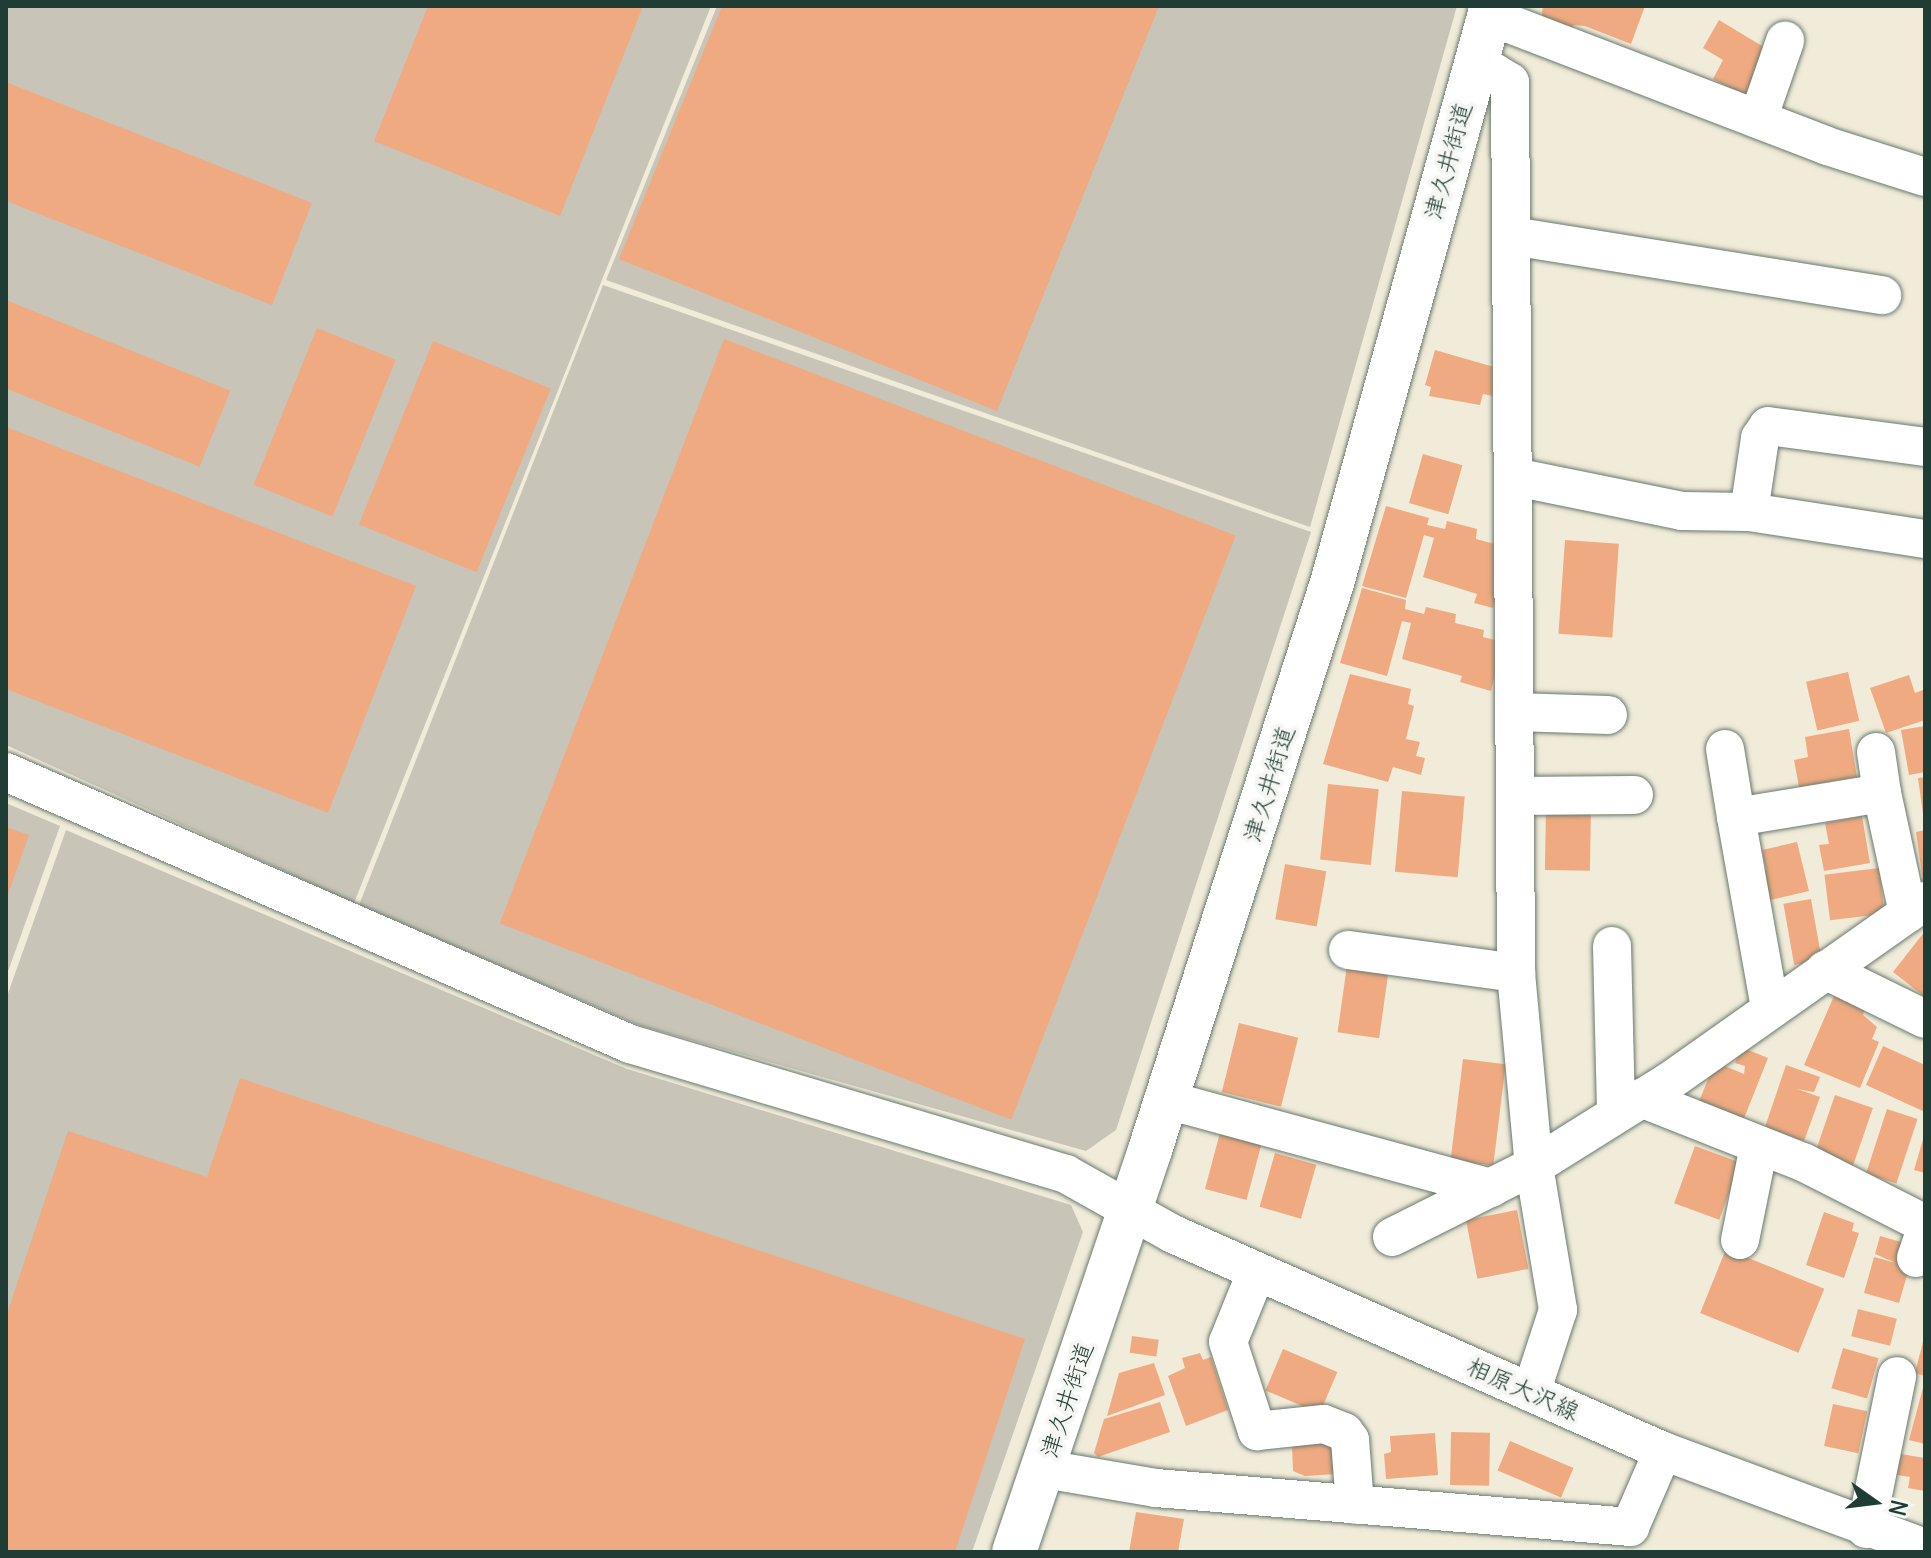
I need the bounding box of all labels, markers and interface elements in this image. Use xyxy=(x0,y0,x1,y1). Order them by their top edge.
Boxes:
street label: 津久井街道 xyxy=(1419,99,1477,223)
street label: 津久井街道 xyxy=(1238,722,1300,846)
street label: 津久井街道 xyxy=(1035,1338,1099,1462)
street label: 相原大沢線 xyxy=(1462,1351,1584,1427)
north arrow xyxy=(1835,1462,1915,1542)
text: N xyxy=(1883,1497,1914,1519)

